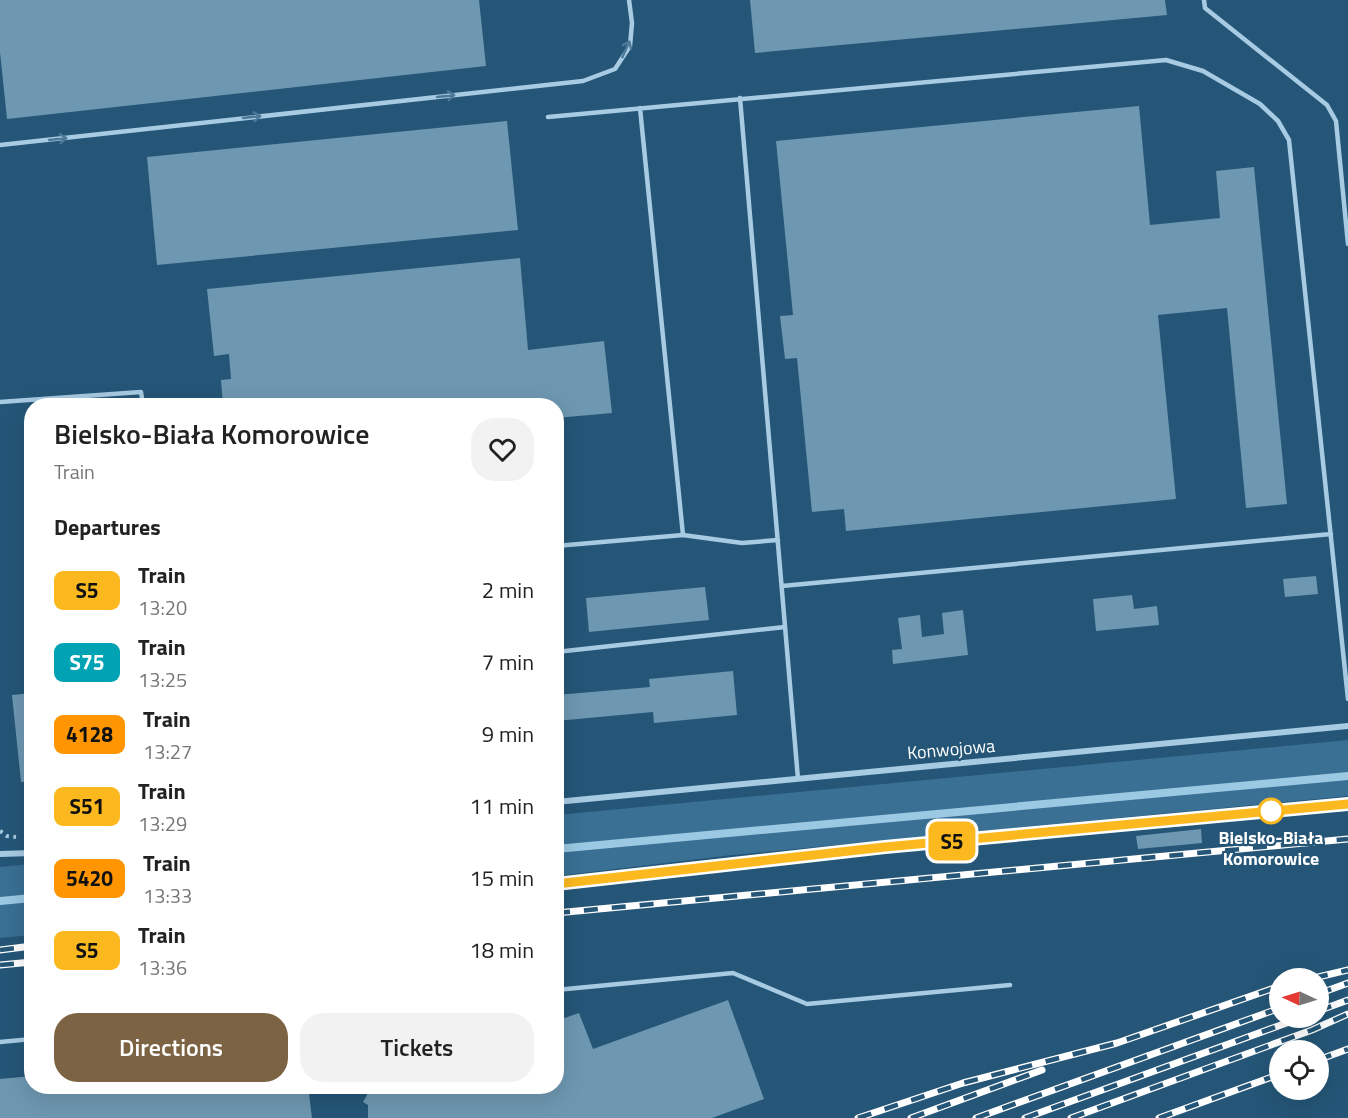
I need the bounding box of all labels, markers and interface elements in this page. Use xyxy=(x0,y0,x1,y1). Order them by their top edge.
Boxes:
one-way arrow xyxy=(621,41,632,59)
one-way arrow xyxy=(435,90,455,101)
one-way arrow xyxy=(242,111,261,122)
one-way arrow xyxy=(48,133,68,144)
text: Bielsko-Biała Komorowice xyxy=(54,412,369,455)
button: heart xyxy=(471,418,534,481)
text: Train xyxy=(54,456,95,487)
text: Departures xyxy=(54,510,161,544)
text: Train xyxy=(138,558,186,592)
text: 2 min xyxy=(482,573,534,607)
text: S5 xyxy=(75,574,99,606)
text: 13:20 xyxy=(138,592,187,623)
text: Train xyxy=(138,630,186,664)
text: 7 min xyxy=(482,645,534,679)
text: S75 xyxy=(70,646,104,678)
text: 13:25 xyxy=(138,664,187,695)
text: Train xyxy=(143,702,191,736)
text: 9 min xyxy=(482,717,534,751)
text: 4128 xyxy=(66,718,113,750)
street label: Konwojowa xyxy=(906,732,996,766)
text: 13:27 xyxy=(143,736,192,767)
text: Train xyxy=(138,774,186,808)
text: 11 min xyxy=(469,789,534,823)
text: S51 xyxy=(70,790,104,822)
marker: Bielsko-Biała Komorowice xyxy=(1258,798,1284,824)
text: 13:29 xyxy=(138,808,187,839)
line badge: S5 xyxy=(925,822,979,860)
place label: Bielsko-Biała Komorowice xyxy=(1218,824,1324,872)
text: S5 xyxy=(940,825,964,857)
text: Train xyxy=(143,846,191,880)
text: 15 min xyxy=(469,861,534,895)
text: 5420 xyxy=(66,862,113,894)
text: 13:33 xyxy=(143,880,192,911)
text: Train xyxy=(138,918,186,952)
text: 18 min xyxy=(469,933,534,967)
text: S5 xyxy=(75,934,99,966)
text: 13:36 xyxy=(138,952,187,983)
north arrow xyxy=(1269,968,1329,1028)
map controls xyxy=(1269,968,1329,1100)
button: Directions xyxy=(54,1013,288,1082)
button: Tickets xyxy=(300,1013,534,1082)
button: locate xyxy=(1269,1040,1329,1100)

